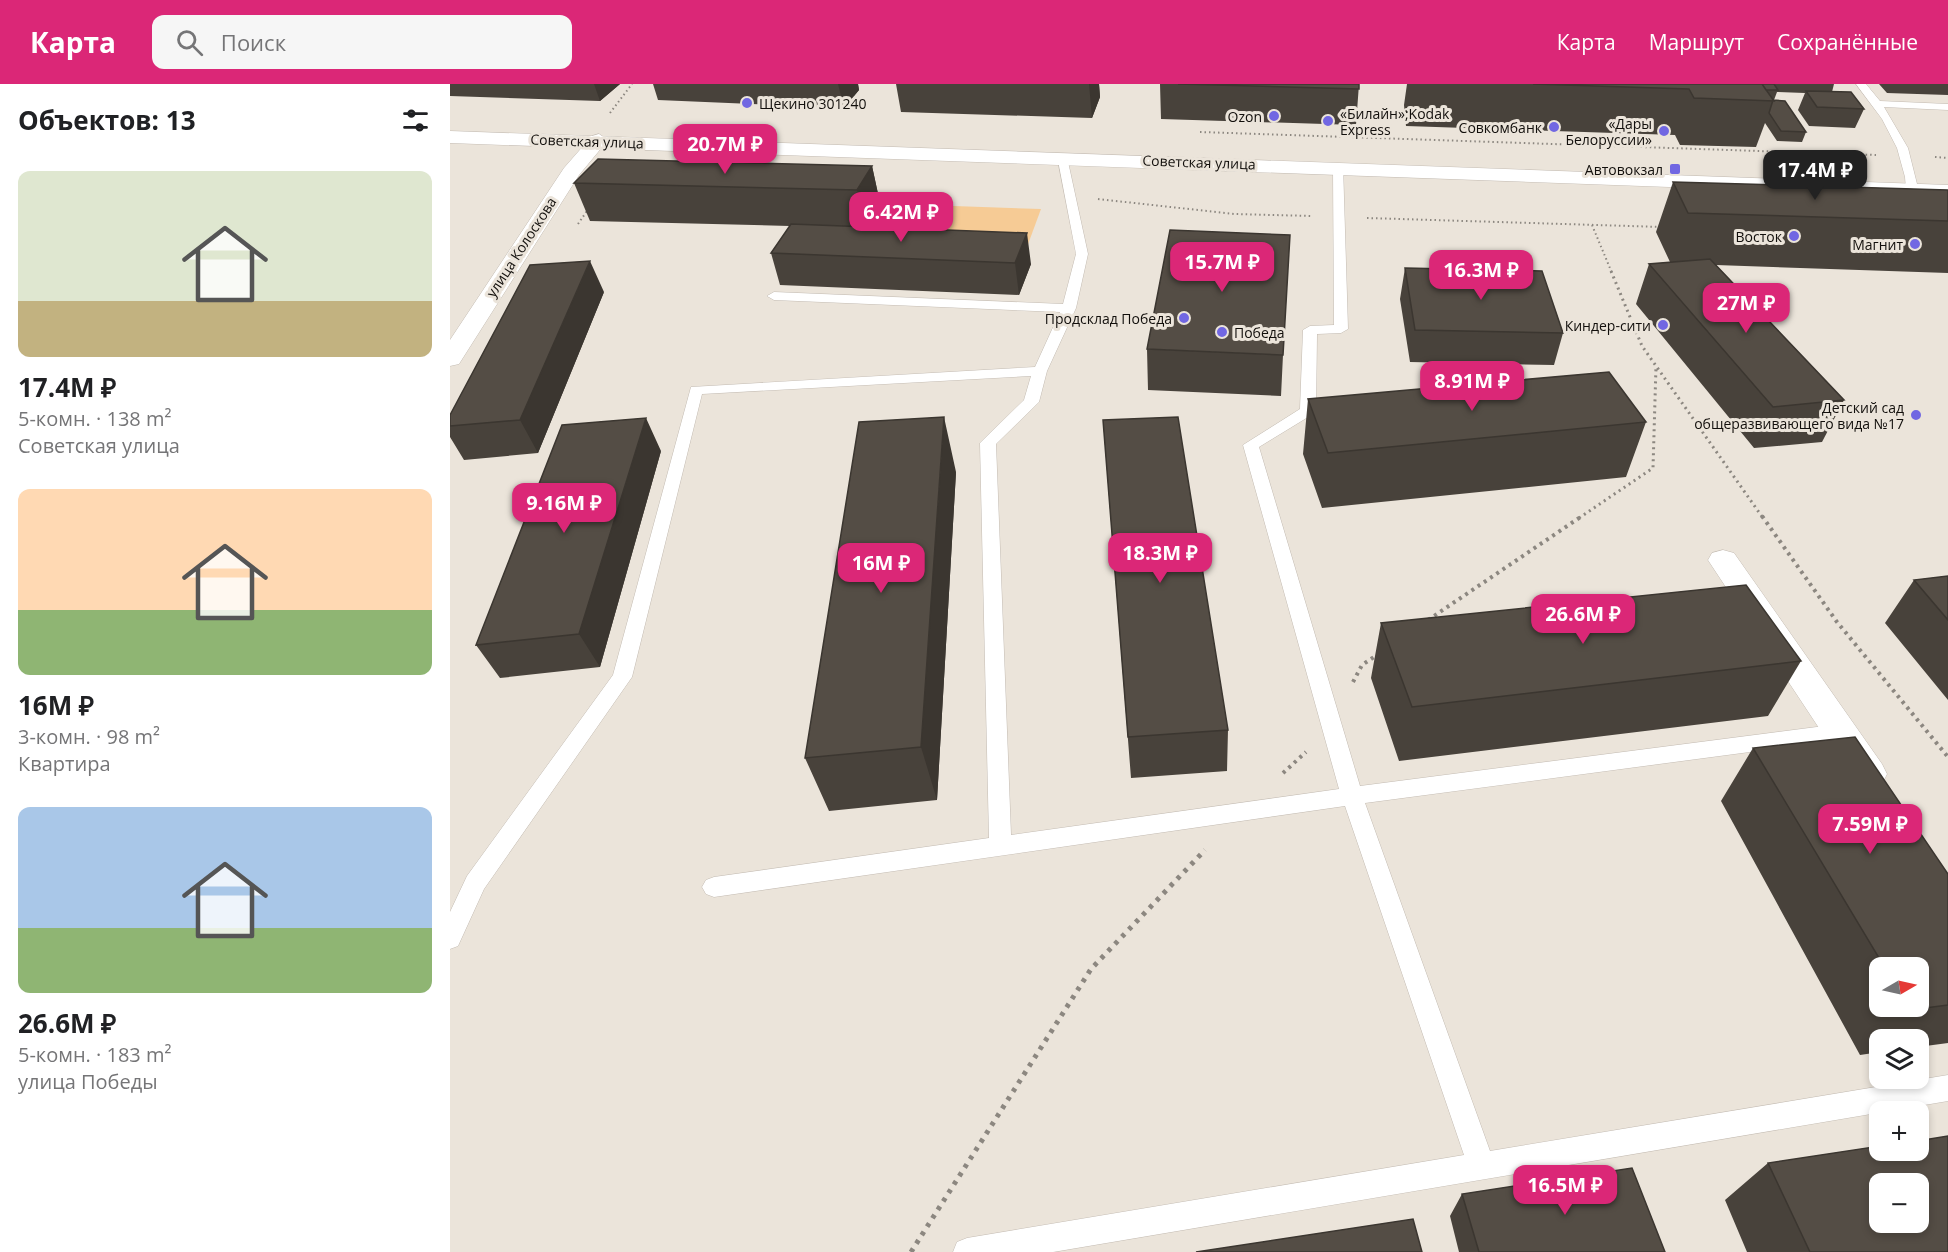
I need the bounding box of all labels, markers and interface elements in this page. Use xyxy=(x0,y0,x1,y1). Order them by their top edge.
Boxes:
search box xyxy=(152,15,572,69)
text: Карта xyxy=(30,23,116,61)
icon: search xyxy=(173,26,206,59)
text: Поиск xyxy=(221,27,286,57)
text: Карта xyxy=(1557,28,1616,56)
text: Маршрут xyxy=(1649,28,1744,56)
text: Сохранённые xyxy=(1777,28,1918,56)
place label: Щекино 301240 xyxy=(759,94,866,113)
marker: Щекино 301240 xyxy=(740,96,754,110)
text: Объектов: 13 xyxy=(18,102,196,138)
icon: filters xyxy=(399,104,432,137)
place label: «Билайн»;Kodak Express xyxy=(1340,104,1450,139)
place label: Ozon xyxy=(1228,107,1262,126)
marker: Ozon xyxy=(1267,109,1281,123)
marker: «Билайн»;Kodak Express xyxy=(1321,114,1335,128)
place label: «Дары Белоруссии» xyxy=(1565,114,1652,149)
place label: Совкомбанк xyxy=(1459,118,1543,137)
marker: Совкомбанк xyxy=(1547,120,1561,134)
pin: 20.7M ₽ xyxy=(670,124,780,175)
marker: «Дары Белоруссии» xyxy=(1657,124,1671,138)
street label: Советская улица xyxy=(530,130,644,152)
text: 20.7M ₽ xyxy=(687,130,763,157)
pin: 17.4M ₽ xyxy=(1760,150,1870,201)
street label: Советская улица xyxy=(1142,151,1256,173)
text: 17.4M ₽ xyxy=(1777,156,1853,183)
place label: Автовокзал xyxy=(1585,160,1663,179)
marker: Автовокзал xyxy=(1668,162,1682,176)
pin: 6.42M ₽ xyxy=(846,192,956,243)
street label: улица Колоскова xyxy=(482,193,560,301)
text: 6.42M ₽ xyxy=(863,198,939,225)
icon: home xyxy=(171,210,279,318)
place label: Восток xyxy=(1736,227,1783,246)
marker: Восток xyxy=(1787,229,1801,243)
place label: Магнит xyxy=(1852,235,1903,254)
marker: Магнит xyxy=(1908,237,1922,251)
pin: 15.7M ₽ xyxy=(1167,242,1277,293)
text: 15.7M ₽ xyxy=(1184,248,1260,275)
pin: 16.3M ₽ xyxy=(1426,250,1536,301)
text: 16.3M ₽ xyxy=(1443,256,1519,283)
pin: 27M ₽ xyxy=(1704,283,1788,334)
text: 27M ₽ xyxy=(1717,289,1775,316)
place label: Продсклад Победа xyxy=(1045,309,1172,328)
marker: Продсклад Победа xyxy=(1177,311,1191,325)
place label: Киндер-сити xyxy=(1565,316,1651,335)
marker: Киндер-сити xyxy=(1656,318,1670,332)
place label: Победа xyxy=(1234,323,1285,342)
marker: Победа xyxy=(1215,325,1229,339)
pin: 8.91M ₽ xyxy=(1417,361,1527,412)
text: 8.91M ₽ xyxy=(1434,367,1510,394)
text: 17.4M ₽ xyxy=(18,369,116,405)
place label: Детский сад общеразвивающего вида №17 xyxy=(1694,398,1904,433)
text: 5-комн. · 138 m² xyxy=(18,405,171,432)
marker: Детский сад общеразвивающего вида №17 xyxy=(1909,408,1923,422)
text: Советская улица xyxy=(18,432,180,459)
pin: 9.16M ₽ xyxy=(509,483,619,534)
text: 9.16M ₽ xyxy=(526,489,602,516)
icon: home xyxy=(171,528,279,636)
pin: 18.3M ₽ xyxy=(1105,533,1215,584)
text: 18.3M ₽ xyxy=(1122,539,1198,566)
pin: 16M ₽ xyxy=(839,543,923,594)
text: 16M ₽ xyxy=(852,549,910,576)
pin: 26.6M ₽ xyxy=(1528,594,1638,645)
text: 26.6M ₽ xyxy=(1545,600,1621,627)
text: 16M ₽ xyxy=(18,687,94,723)
text: 3-комн. · 98 m² xyxy=(18,723,160,750)
text: Квартира xyxy=(18,750,111,777)
pin: 7.59M ₽ xyxy=(1815,804,1925,855)
text: 7.59M ₽ xyxy=(1832,810,1908,837)
icon: home xyxy=(171,846,279,954)
north arrow xyxy=(1869,957,1929,1017)
map controls xyxy=(1869,957,1929,1233)
text: 26.6M ₽ xyxy=(18,1005,116,1041)
button: layers xyxy=(1869,1029,1929,1089)
text: 5-комн. · 183 m² xyxy=(18,1041,171,1068)
text: улица Победы xyxy=(18,1068,158,1095)
button: + xyxy=(1869,1101,1929,1161)
pin: 16.5M ₽ xyxy=(1510,1165,1620,1216)
text: 16.5M ₽ xyxy=(1527,1171,1603,1198)
button: − xyxy=(1869,1173,1929,1233)

